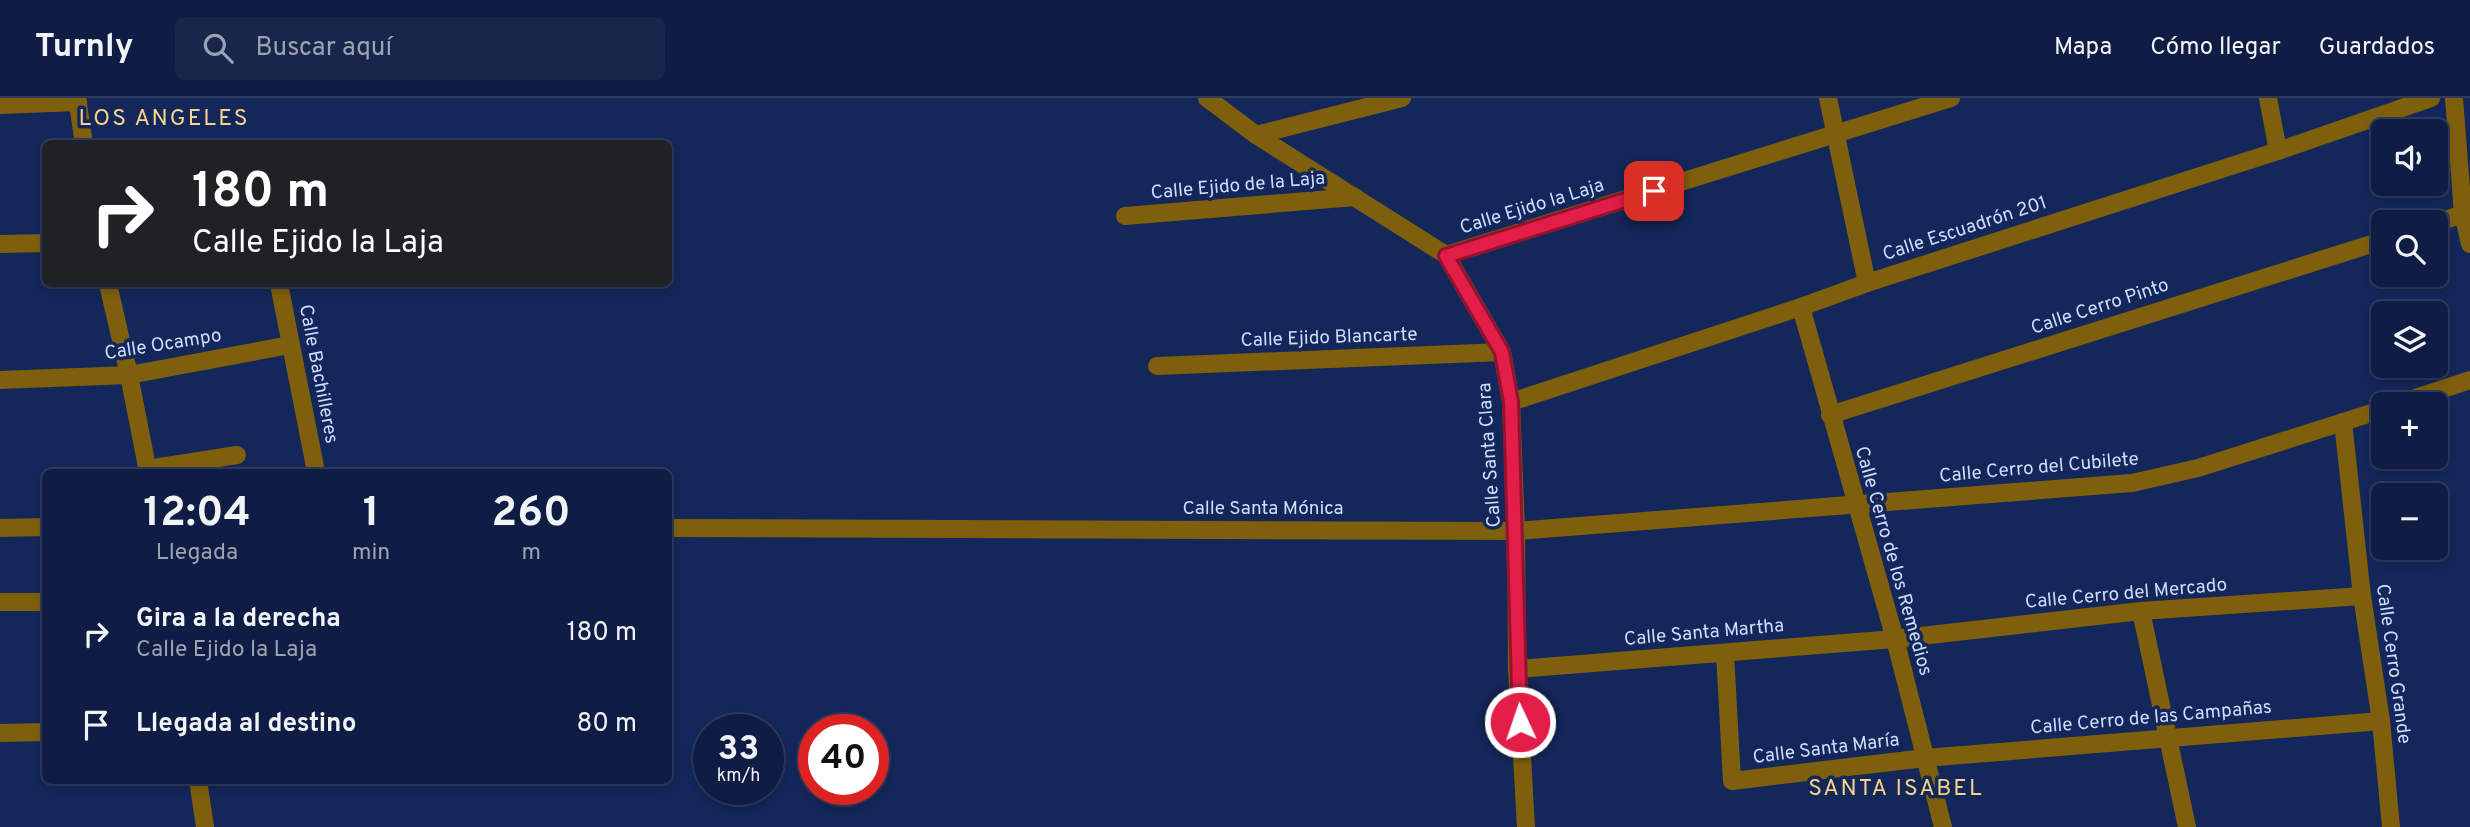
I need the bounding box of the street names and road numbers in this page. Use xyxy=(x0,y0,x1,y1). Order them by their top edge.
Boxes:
street label: Calle Ejido de la Laja xyxy=(1150,166,1326,206)
street label: Calle Ejido la Laja xyxy=(1457,174,1607,240)
street label: Calle Escuadrón 201 xyxy=(1880,191,2050,267)
street label: Calle Cerro Pinto xyxy=(2028,273,2172,341)
street label: Calle Bachilleres xyxy=(293,302,343,446)
street label: Calle Ejido Blancarte xyxy=(1240,323,1418,353)
street label: Calle Ocampo xyxy=(103,324,223,366)
street label: Calle Santa Clara xyxy=(1473,382,1507,528)
street label: Calle Cerro de los Remedios xyxy=(1849,444,1937,678)
street label: Calle Cerro del Cubilete xyxy=(1938,447,2140,489)
street label: Calle Santa Mónica xyxy=(1182,497,1344,521)
street label: Calle Cerro del Mercado xyxy=(2024,573,2228,615)
street label: Calle Cerro Grande xyxy=(2370,583,2416,745)
street label: Calle Santa Martha xyxy=(1623,614,1785,652)
street label: Calle Cerro de las Campañas xyxy=(2029,695,2273,741)
street label: Calle Santa María xyxy=(1751,728,1901,770)

